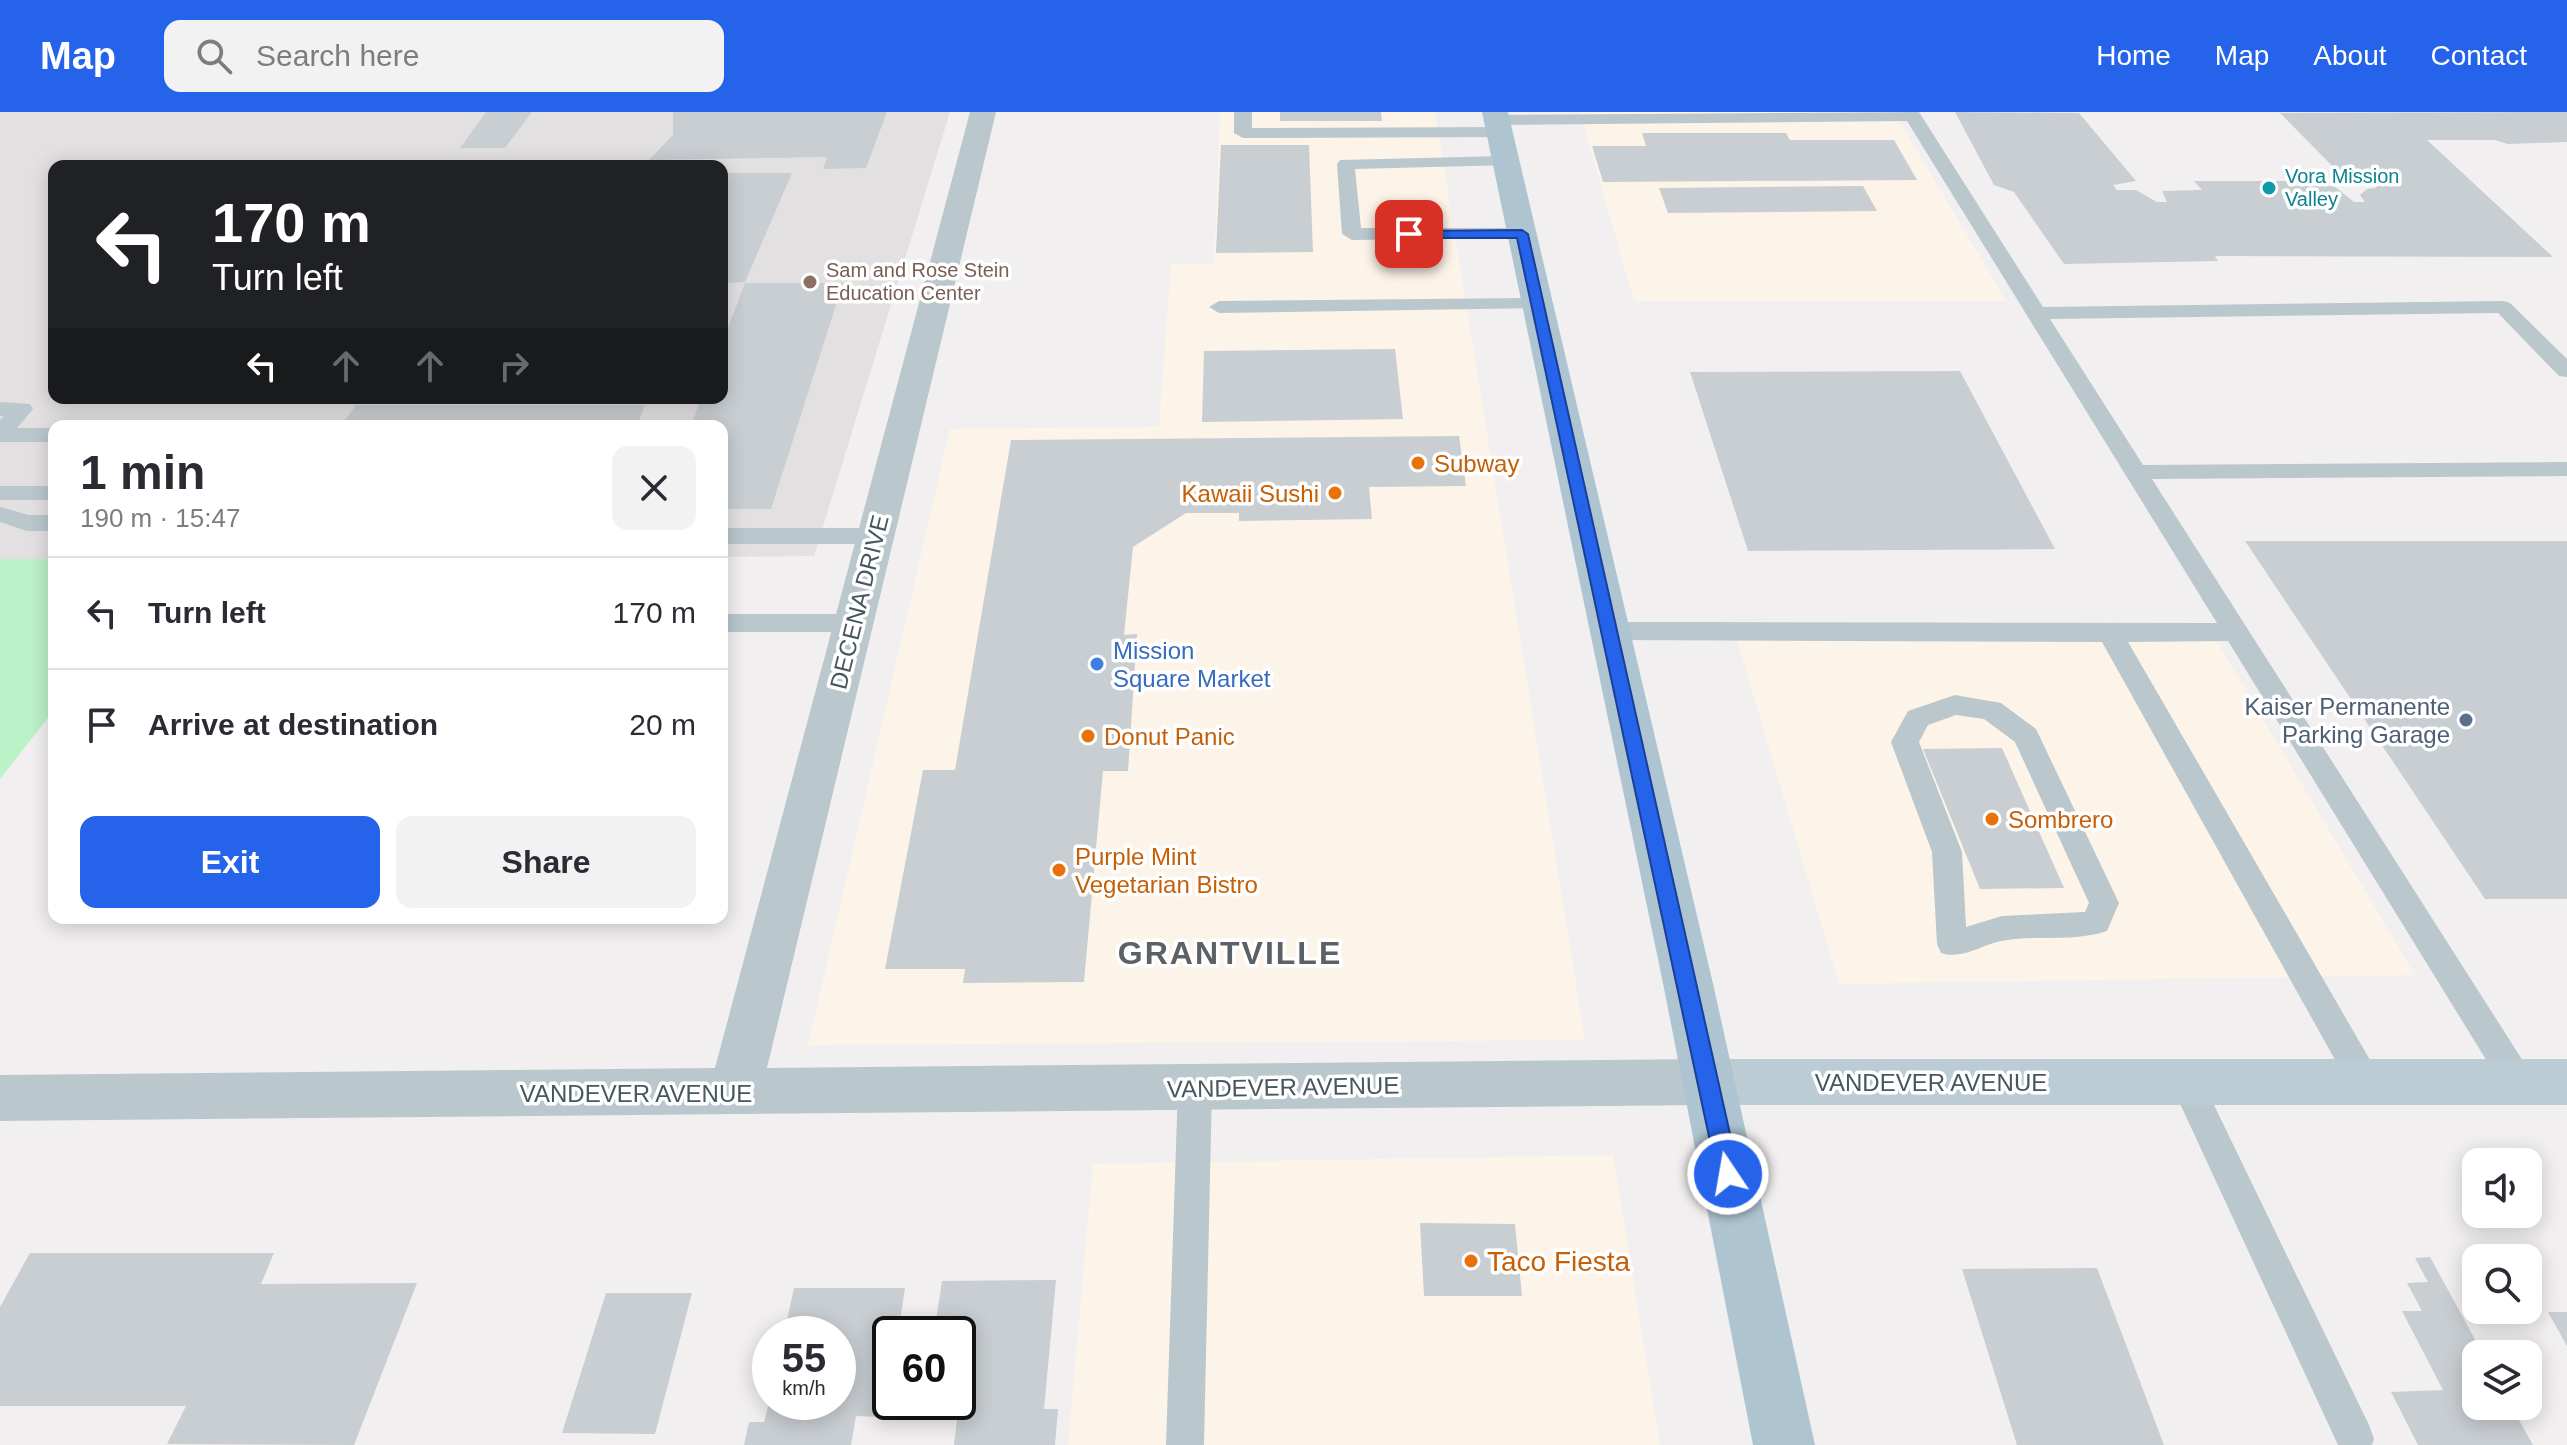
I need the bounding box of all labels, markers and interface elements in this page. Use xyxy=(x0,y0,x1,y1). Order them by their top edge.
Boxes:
search box xyxy=(164,20,724,92)
icon: search xyxy=(192,34,236,78)
text: Map xyxy=(40,35,116,77)
text: Search here xyxy=(256,39,419,72)
text: Home xyxy=(2096,40,2171,71)
text: Map xyxy=(2215,40,2269,71)
text: About xyxy=(2313,40,2387,71)
text: Contact xyxy=(2431,40,2527,71)
place label: Vora Mission Valley xyxy=(2285,165,2400,210)
marker: Vora Mission Valley xyxy=(2260,179,2278,197)
text: 170 m xyxy=(212,191,371,254)
icon: left xyxy=(80,192,184,296)
pin xyxy=(1375,200,1443,268)
icon: arrive xyxy=(1387,212,1431,256)
text: Turn left xyxy=(212,257,343,298)
place label: Sam and Rose Stein Education Center xyxy=(826,259,1009,304)
marker: Sam and Rose Stein Education Center xyxy=(801,273,819,291)
icon: left xyxy=(240,344,284,388)
icon: ahead xyxy=(324,344,368,388)
icon: ahead xyxy=(408,344,452,388)
icon: right xyxy=(492,344,536,388)
text: 1 min xyxy=(80,446,205,499)
button: close xyxy=(612,446,696,530)
place label: Subway xyxy=(1434,450,1519,477)
marker: Subway xyxy=(1409,454,1427,472)
place label: Kawaii Sushi xyxy=(1182,480,1319,507)
marker: Kawaii Sushi xyxy=(1326,484,1344,502)
text: 190 m · 15:47 xyxy=(80,503,240,533)
street label: DECENA DRIVE xyxy=(824,512,894,692)
icon: left xyxy=(80,591,124,635)
text: Turn left xyxy=(148,596,266,629)
text: 170 m xyxy=(613,596,696,629)
place label: Mission Square Market xyxy=(1113,637,1271,692)
marker: Mission Square Market xyxy=(1088,655,1106,673)
place label: Kaiser Permanente Parking Garage xyxy=(2245,693,2450,748)
icon: arrive xyxy=(80,703,124,747)
text: Arrive at destination xyxy=(148,708,438,741)
text: 20 m xyxy=(629,708,696,741)
marker: Kaiser Permanente Parking Garage xyxy=(2457,711,2475,729)
place label: Donut Panic xyxy=(1104,723,1235,750)
marker: Donut Panic xyxy=(1079,727,1097,745)
place label: Sombrero xyxy=(2008,806,2113,833)
marker: Sombrero xyxy=(1983,810,2001,828)
button: Exit xyxy=(80,816,380,908)
button: Share xyxy=(396,816,696,908)
place label: Purple Mint Vegetarian Bistro xyxy=(1075,843,1258,898)
marker: Purple Mint Vegetarian Bistro xyxy=(1050,861,1068,879)
district label: GRANTVILLE xyxy=(1118,935,1342,971)
street label: VANDEVER AVENUE xyxy=(1815,1069,2047,1096)
street label: VANDEVER AVENUE xyxy=(1167,1071,1399,1103)
street label: VANDEVER AVENUE xyxy=(520,1080,752,1107)
position arrow xyxy=(1686,1132,1770,1216)
map controls xyxy=(2462,1148,2542,1420)
button: sound xyxy=(2462,1148,2542,1228)
button: search xyxy=(2462,1244,2542,1324)
place label: Taco Fiesta xyxy=(1487,1246,1631,1277)
marker: Taco Fiesta xyxy=(1462,1252,1480,1270)
speed limit sign: 60 xyxy=(872,1316,976,1420)
text: 55 xyxy=(782,1336,826,1380)
button: layers xyxy=(2462,1340,2542,1420)
text: km/h xyxy=(782,1377,826,1399)

